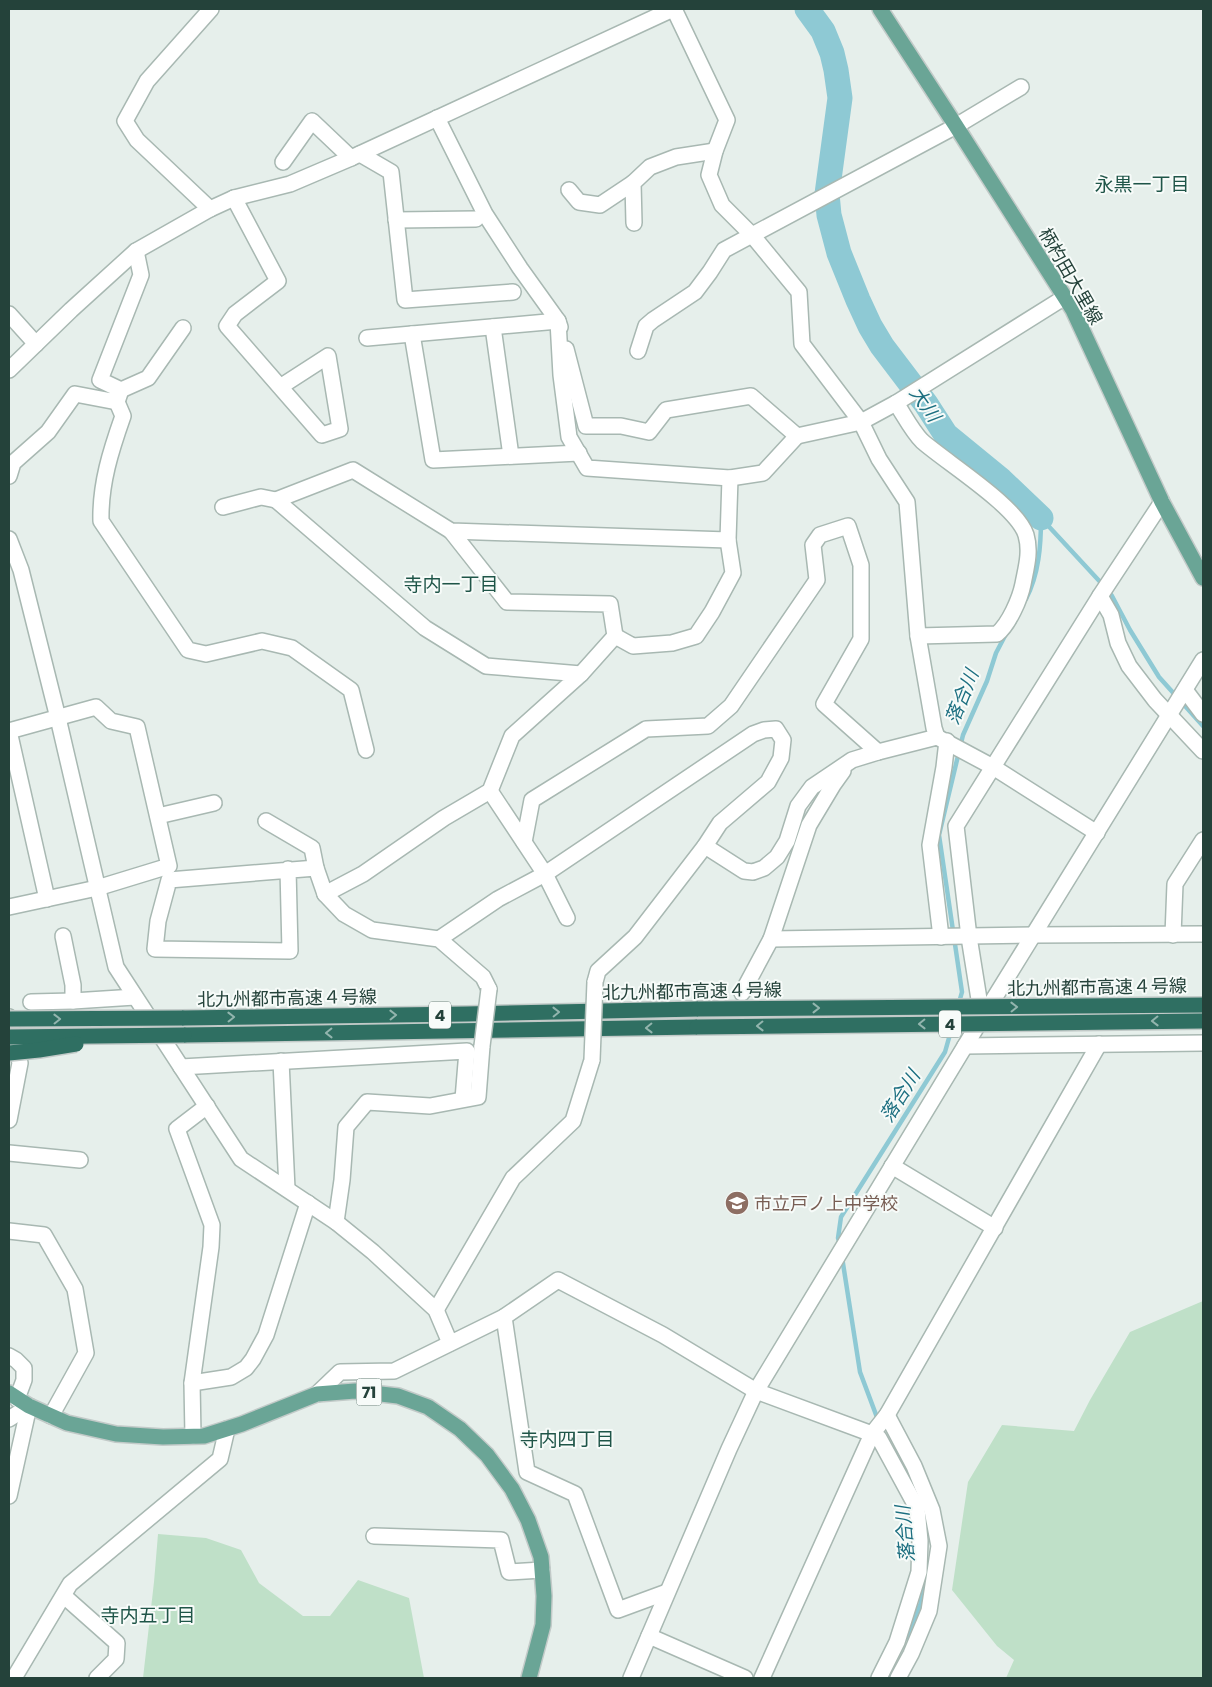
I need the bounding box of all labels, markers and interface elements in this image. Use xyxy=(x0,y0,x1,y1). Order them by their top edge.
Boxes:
district label: 永黒一丁目 xyxy=(1094,171,1190,198)
street label: 柄杓田大里線 xyxy=(1033,223,1109,329)
water label: 大川 xyxy=(903,381,948,429)
district label: 寺内一丁目 xyxy=(403,571,499,598)
water label: 落合川 xyxy=(939,664,986,728)
street label: 北九州都市高速４号線 xyxy=(1007,973,1187,1001)
street label: 北九州都市高速４号線 xyxy=(602,977,782,1005)
street label: 北九州都市高速４号線 xyxy=(197,984,377,1012)
road number: 4 xyxy=(429,1002,451,1028)
one-way arrow xyxy=(1010,1002,1018,1012)
one-way arrow xyxy=(813,1003,821,1013)
one-way arrow xyxy=(552,1007,560,1017)
one-way arrow xyxy=(390,1010,397,1020)
road number: 4 xyxy=(939,1011,961,1038)
one-way arrow xyxy=(227,1012,235,1022)
one-way arrow xyxy=(54,1014,62,1024)
one-way arrow xyxy=(1150,1016,1158,1027)
one-way arrow xyxy=(918,1019,926,1029)
one-way arrow xyxy=(755,1021,763,1031)
one-way arrow xyxy=(644,1022,652,1033)
one-way arrow xyxy=(324,1028,332,1038)
water label: 落合川 xyxy=(873,1063,928,1127)
school or university icon: 市立戸ノ上中学校 xyxy=(724,1190,750,1216)
place label: 市立戸ノ上中学校 xyxy=(754,1191,898,1216)
road number: 71 xyxy=(356,1378,382,1405)
district label: 寺内四丁目 xyxy=(519,1426,615,1453)
water label: 落合川 xyxy=(889,1502,921,1564)
district label: 寺内五丁目 xyxy=(100,1602,196,1629)

